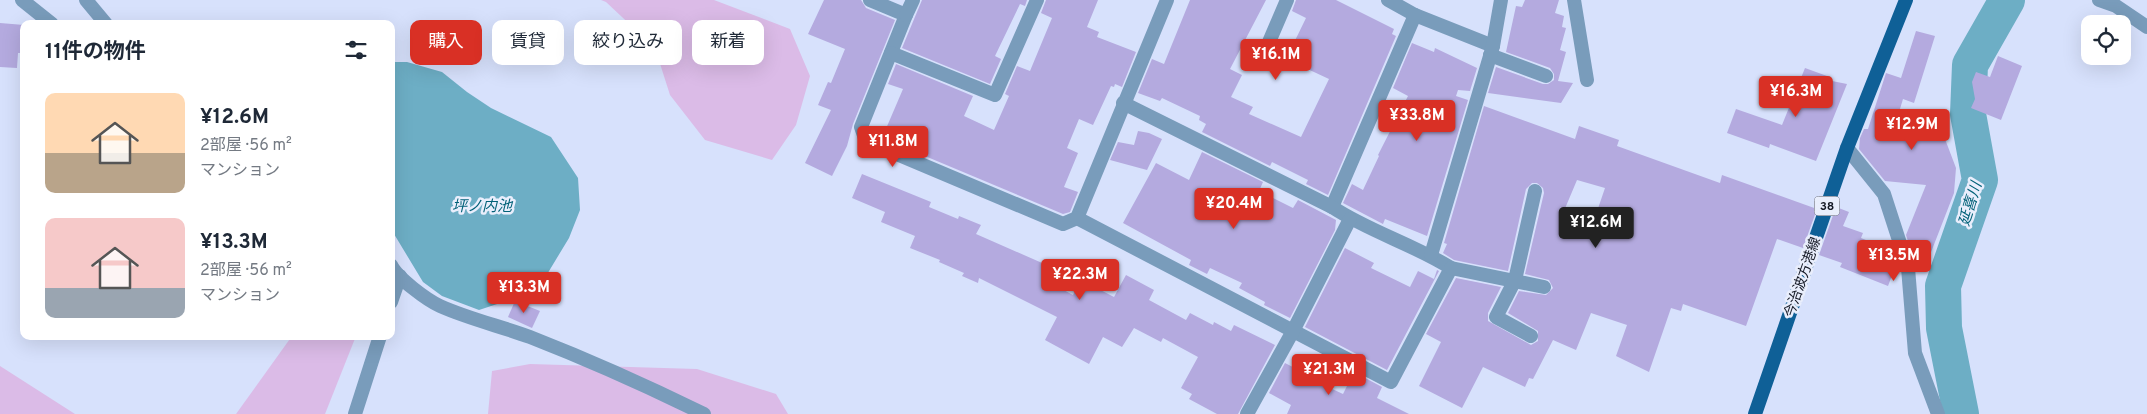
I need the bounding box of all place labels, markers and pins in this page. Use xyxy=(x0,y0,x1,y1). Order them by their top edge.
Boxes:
pin: ¥16.1M xyxy=(1235,38,1317,81)
pin: ¥16.3M xyxy=(1755,76,1837,118)
pin: ¥33.8M xyxy=(1376,100,1458,142)
pin: ¥12.9M xyxy=(1871,108,1953,151)
pin: ¥11.8M xyxy=(852,126,934,168)
pin: ¥20.4M xyxy=(1193,188,1275,230)
pin: ¥12.6M xyxy=(1555,206,1637,249)
pin: ¥13.5M xyxy=(1853,240,1935,282)
pin: ¥22.3M xyxy=(1039,258,1121,301)
pin: ¥13.3M xyxy=(483,272,565,314)
pin: ¥21.3M xyxy=(1288,354,1370,396)

